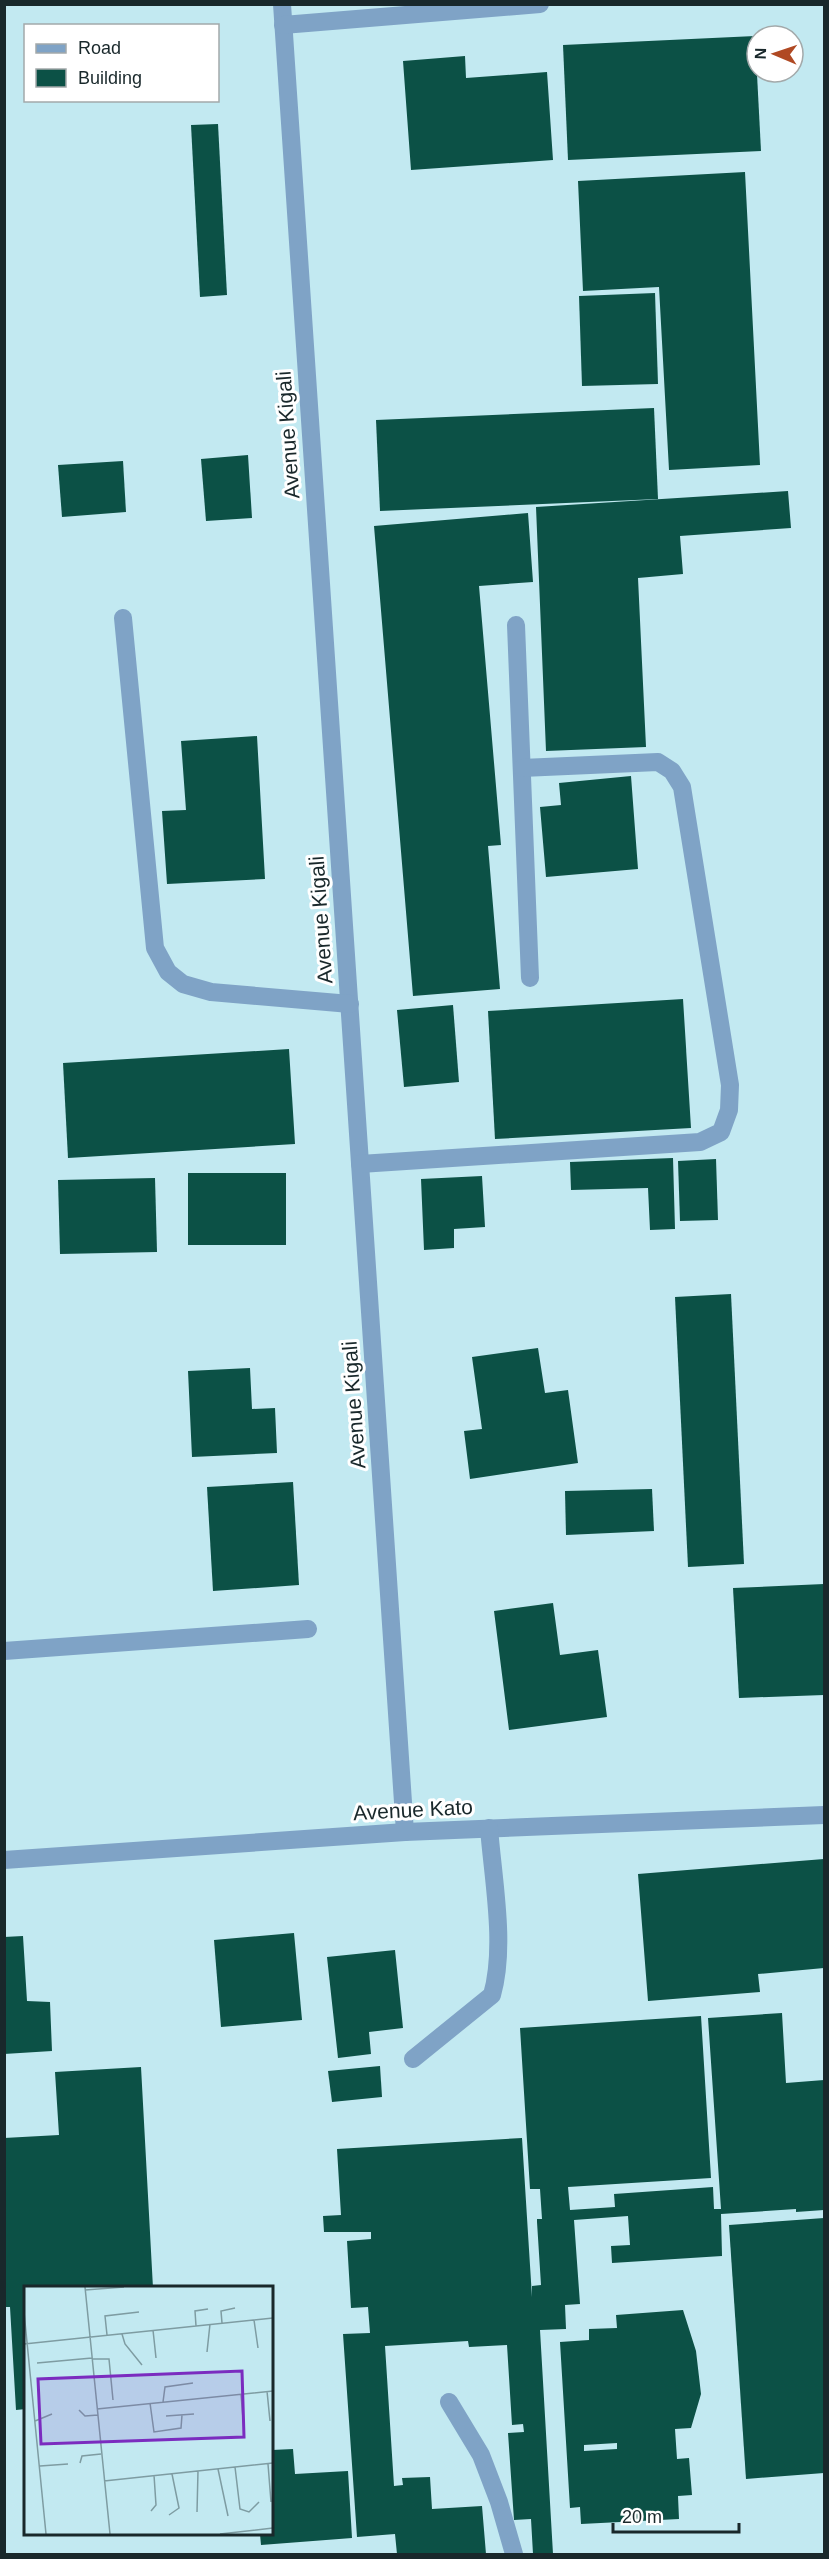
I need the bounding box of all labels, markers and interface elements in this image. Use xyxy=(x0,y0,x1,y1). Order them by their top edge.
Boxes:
legend xyxy=(24,24,219,102)
north arrow xyxy=(745,24,805,84)
text: Road xyxy=(78,38,121,58)
text: N xyxy=(752,47,769,60)
text: Building xyxy=(78,68,142,88)
street label: Avenue Kigali xyxy=(272,370,303,500)
street label: Avenue Kigali xyxy=(305,855,336,985)
street label: Avenue Kigali xyxy=(338,1340,369,1470)
street label: Avenue Kato xyxy=(353,1795,473,1824)
inset map xyxy=(24,2286,273,2535)
scale bar xyxy=(613,2496,739,2534)
text: 20 m xyxy=(622,2507,662,2527)

